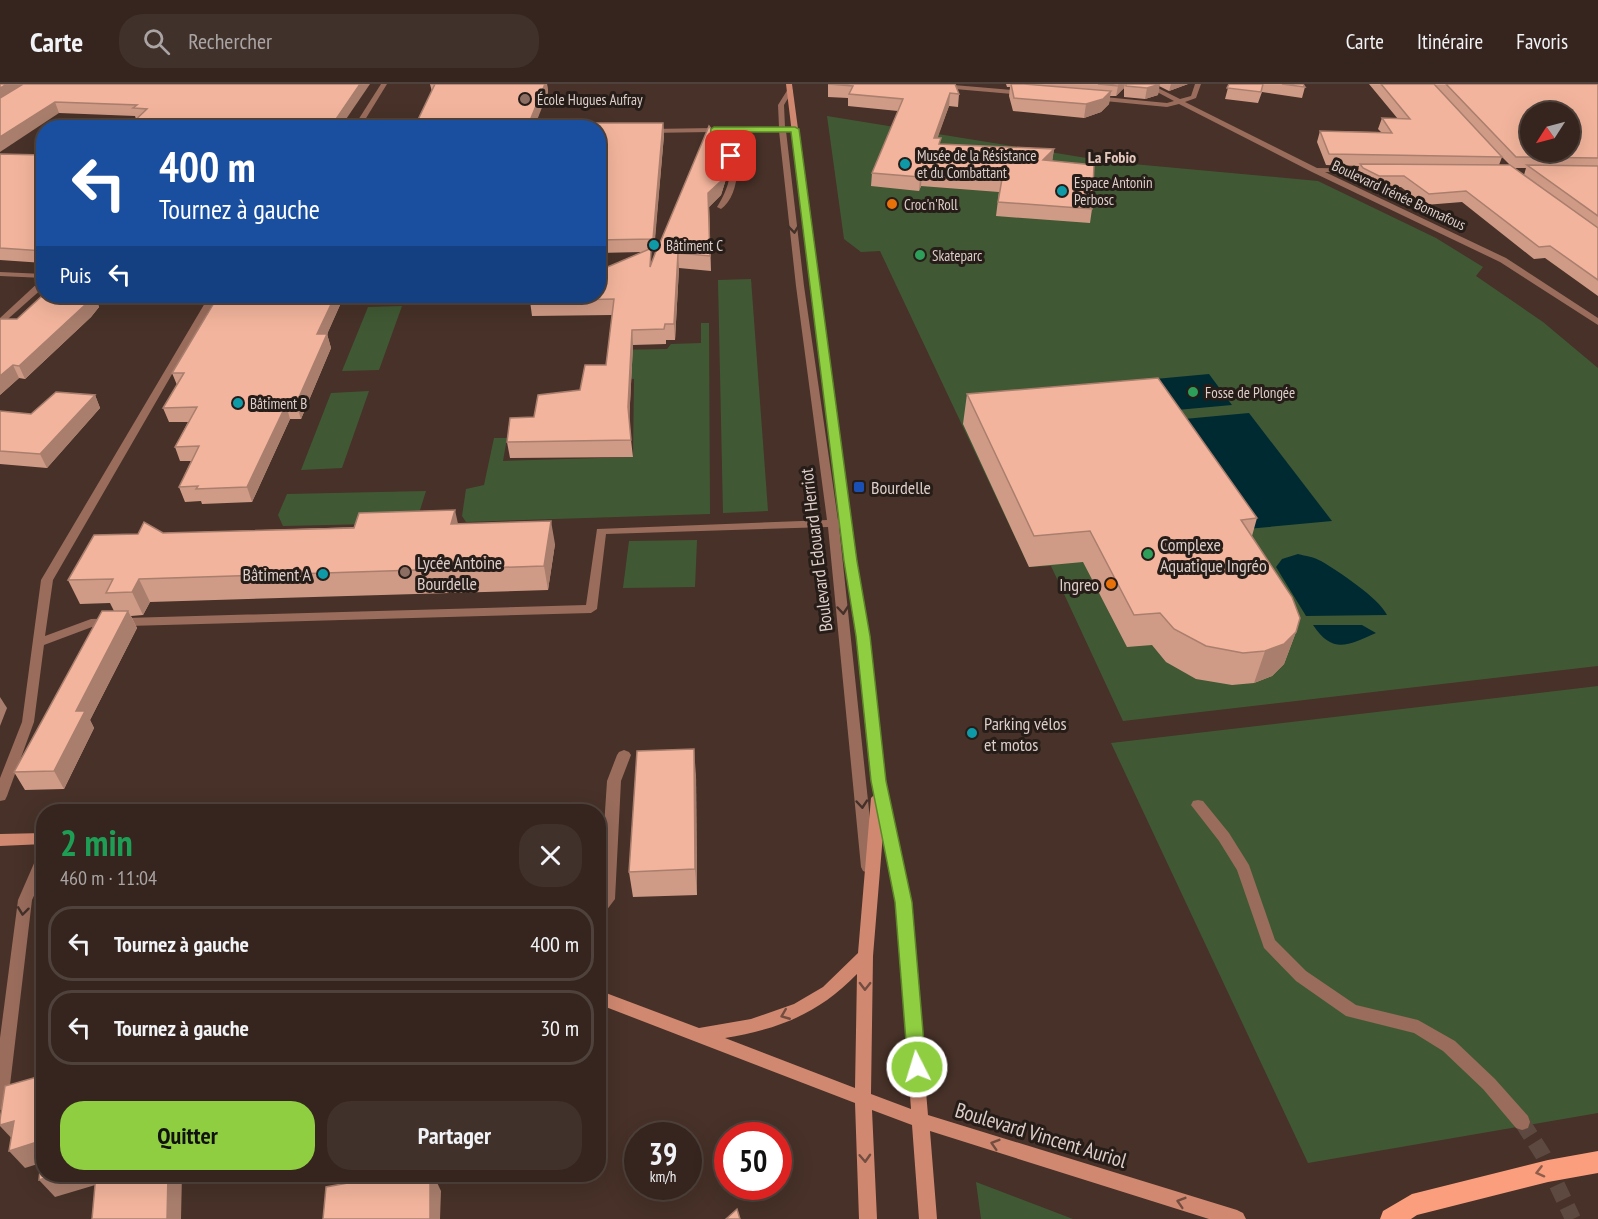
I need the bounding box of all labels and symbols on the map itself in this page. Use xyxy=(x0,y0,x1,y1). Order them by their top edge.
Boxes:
place label: École Hugues Aufray xyxy=(537,90,643,109)
marker: École Hugues Aufray xyxy=(518,92,532,106)
north arrow xyxy=(1520,102,1580,162)
pin xyxy=(705,130,756,181)
place label: Musée de la Résistance et du Combattant xyxy=(917,146,1036,182)
district label: La Fobio xyxy=(1088,147,1136,167)
street label: Boulevard Irénée Bonnafous xyxy=(1329,156,1469,234)
marker: Musée de la Résistance et du Combattant xyxy=(898,157,912,171)
place label: Espace Antonin Perbosc xyxy=(1074,173,1153,209)
marker: Espace Antonin Perbosc xyxy=(1055,184,1069,198)
place label: Croc'n'Roll xyxy=(904,195,958,214)
marker: Croc'n'Roll xyxy=(885,197,899,211)
one-way arrow xyxy=(787,224,800,233)
place label: Bâtiment C xyxy=(666,236,723,255)
marker: Bâtiment C xyxy=(647,238,661,252)
place label: Skateparc xyxy=(932,246,983,265)
marker: Skateparc xyxy=(913,248,927,262)
place label: Fosse de Plongée xyxy=(1205,383,1295,402)
marker: Fosse de Plongée xyxy=(1186,385,1200,399)
place label: Bâtiment B xyxy=(250,394,307,413)
marker: Bâtiment B xyxy=(231,396,245,410)
street label: Boulevard Edouard Herriot xyxy=(795,467,837,633)
place label: Bourdelle xyxy=(871,476,931,499)
marker: Bourdelle xyxy=(852,480,866,494)
place label: Complexe Aquatique Ingréo xyxy=(1160,533,1267,577)
marker: Complexe Aquatique Ingréo xyxy=(1141,547,1155,561)
place label: Lycée Antoine Bourdelle xyxy=(417,551,502,595)
place label: Bâtiment A xyxy=(243,563,311,586)
marker: Lycée Antoine Bourdelle xyxy=(398,565,412,579)
marker: Bâtiment A xyxy=(316,567,330,581)
place label: Ingreo xyxy=(1059,573,1099,596)
marker: Ingreo xyxy=(1104,577,1118,591)
one-way arrow xyxy=(836,605,849,614)
place label: Parking vélos et motos xyxy=(984,712,1067,756)
marker: Parking vélos et motos xyxy=(965,726,979,740)
one-way arrow xyxy=(855,799,868,808)
one-way arrow xyxy=(18,906,30,916)
one-way arrow xyxy=(858,982,871,991)
one-way arrow xyxy=(781,1007,791,1020)
position arrow xyxy=(885,1035,949,1099)
street label: Boulevard Vincent Auriol xyxy=(952,1096,1130,1174)
speed limit sign: 50 xyxy=(714,1122,792,1200)
one-way arrow xyxy=(990,1139,1001,1151)
one-way arrow xyxy=(859,1153,872,1162)
one-way arrow xyxy=(1536,1165,1546,1178)
one-way arrow xyxy=(1176,1197,1187,1209)

